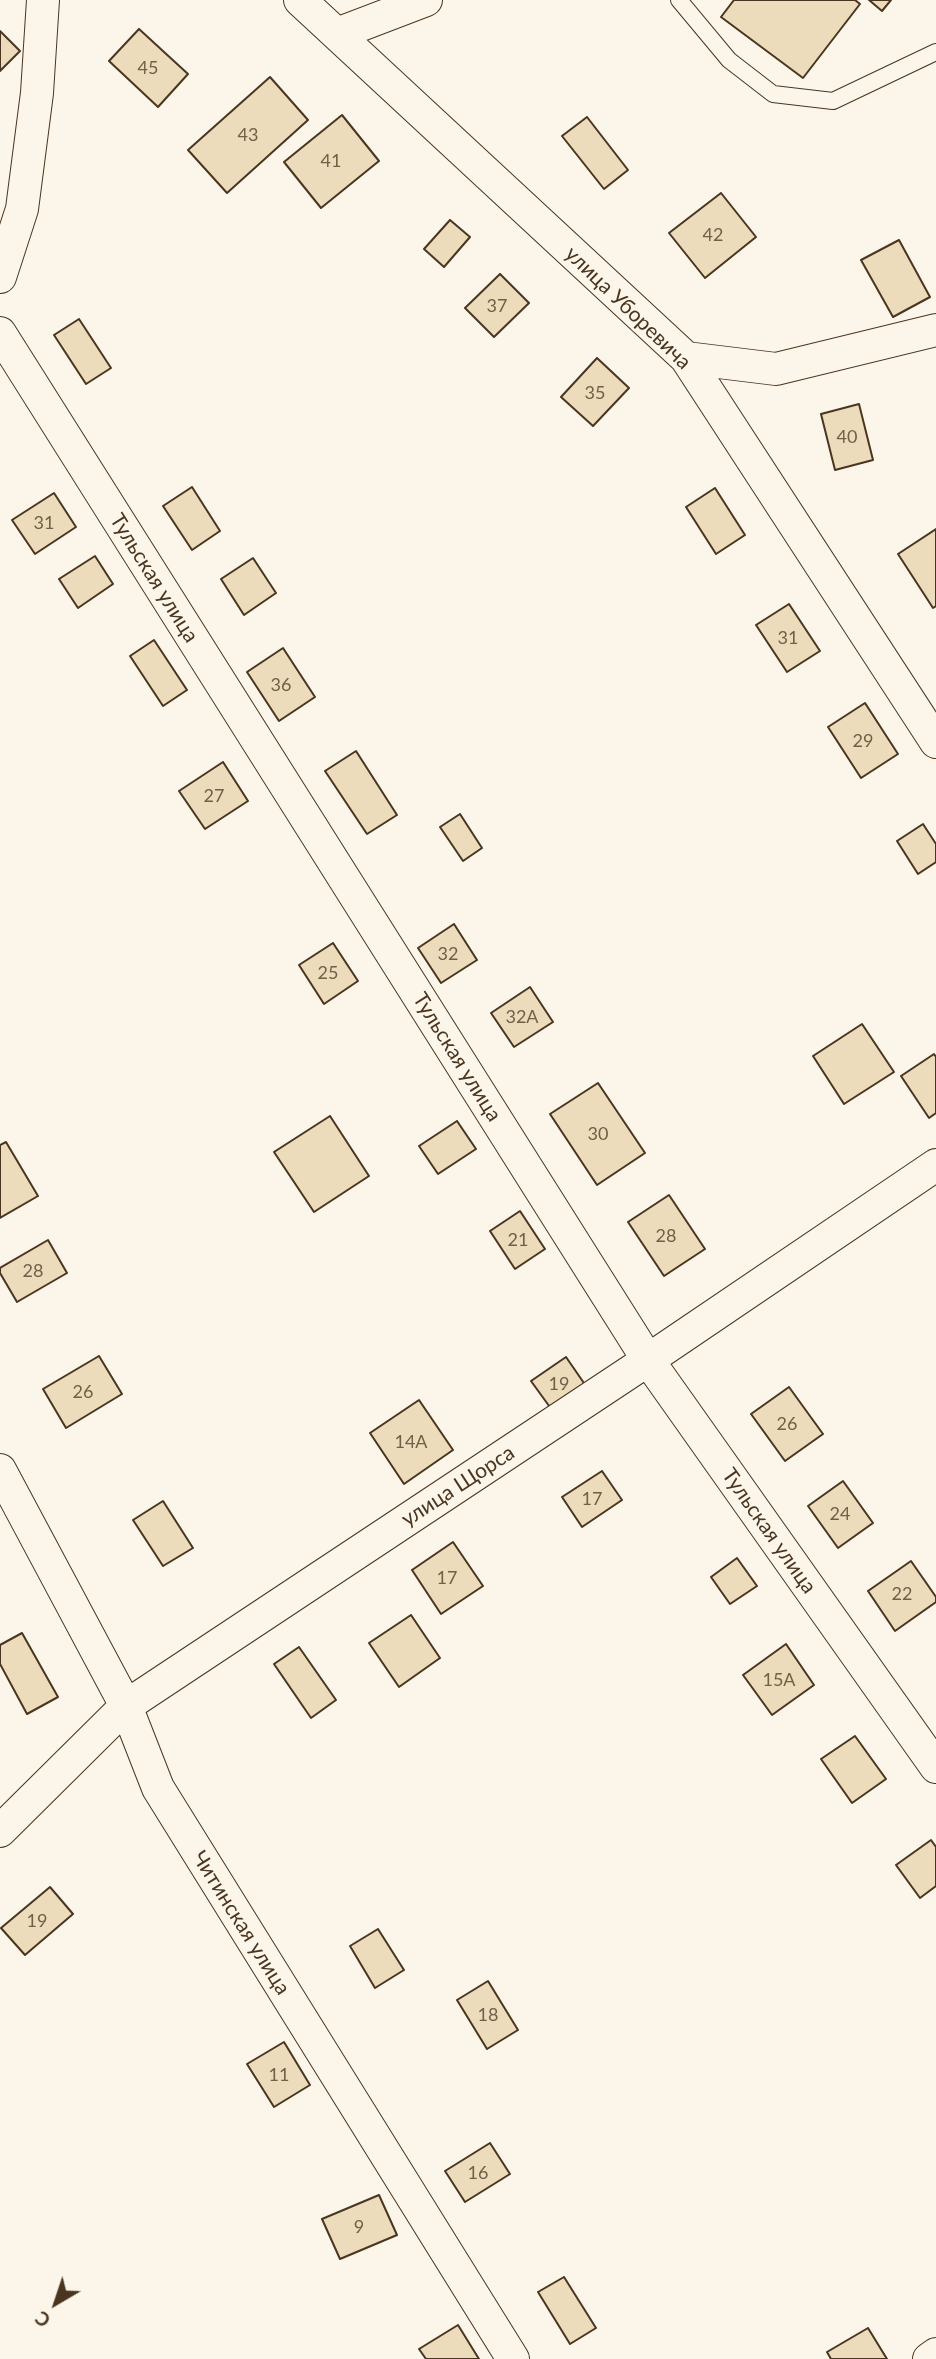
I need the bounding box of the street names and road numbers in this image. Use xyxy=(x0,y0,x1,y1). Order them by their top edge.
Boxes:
street label: улица Уборевича xyxy=(560,241,696,375)
street label: Тульская улица xyxy=(104,509,204,647)
street label: Тульская улица xyxy=(407,988,507,1126)
street label: улица Щорса xyxy=(397,1440,519,1532)
street label: Тульская улица xyxy=(716,1463,822,1599)
street label: Читинская улица xyxy=(187,1846,295,2000)

